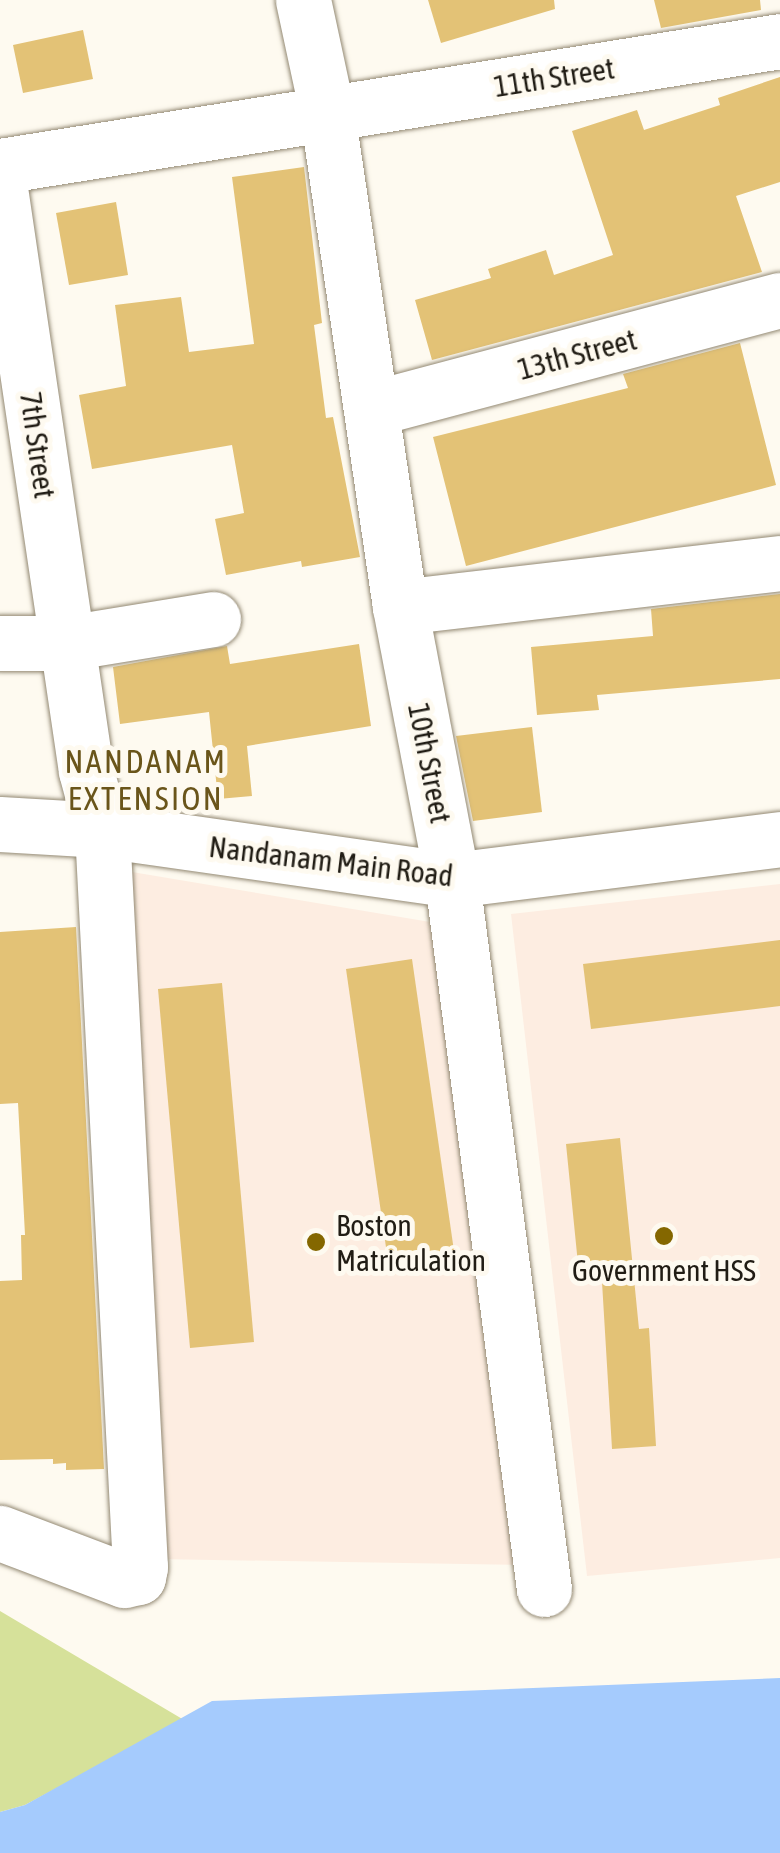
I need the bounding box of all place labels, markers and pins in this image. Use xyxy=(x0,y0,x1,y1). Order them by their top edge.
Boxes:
place label: Boston Matriculation xyxy=(336,1207,486,1278)
marker: Government HSS xyxy=(653,1225,675,1247)
marker: Boston Matriculation xyxy=(305,1231,327,1253)
place label: Government HSS xyxy=(572,1252,756,1288)

